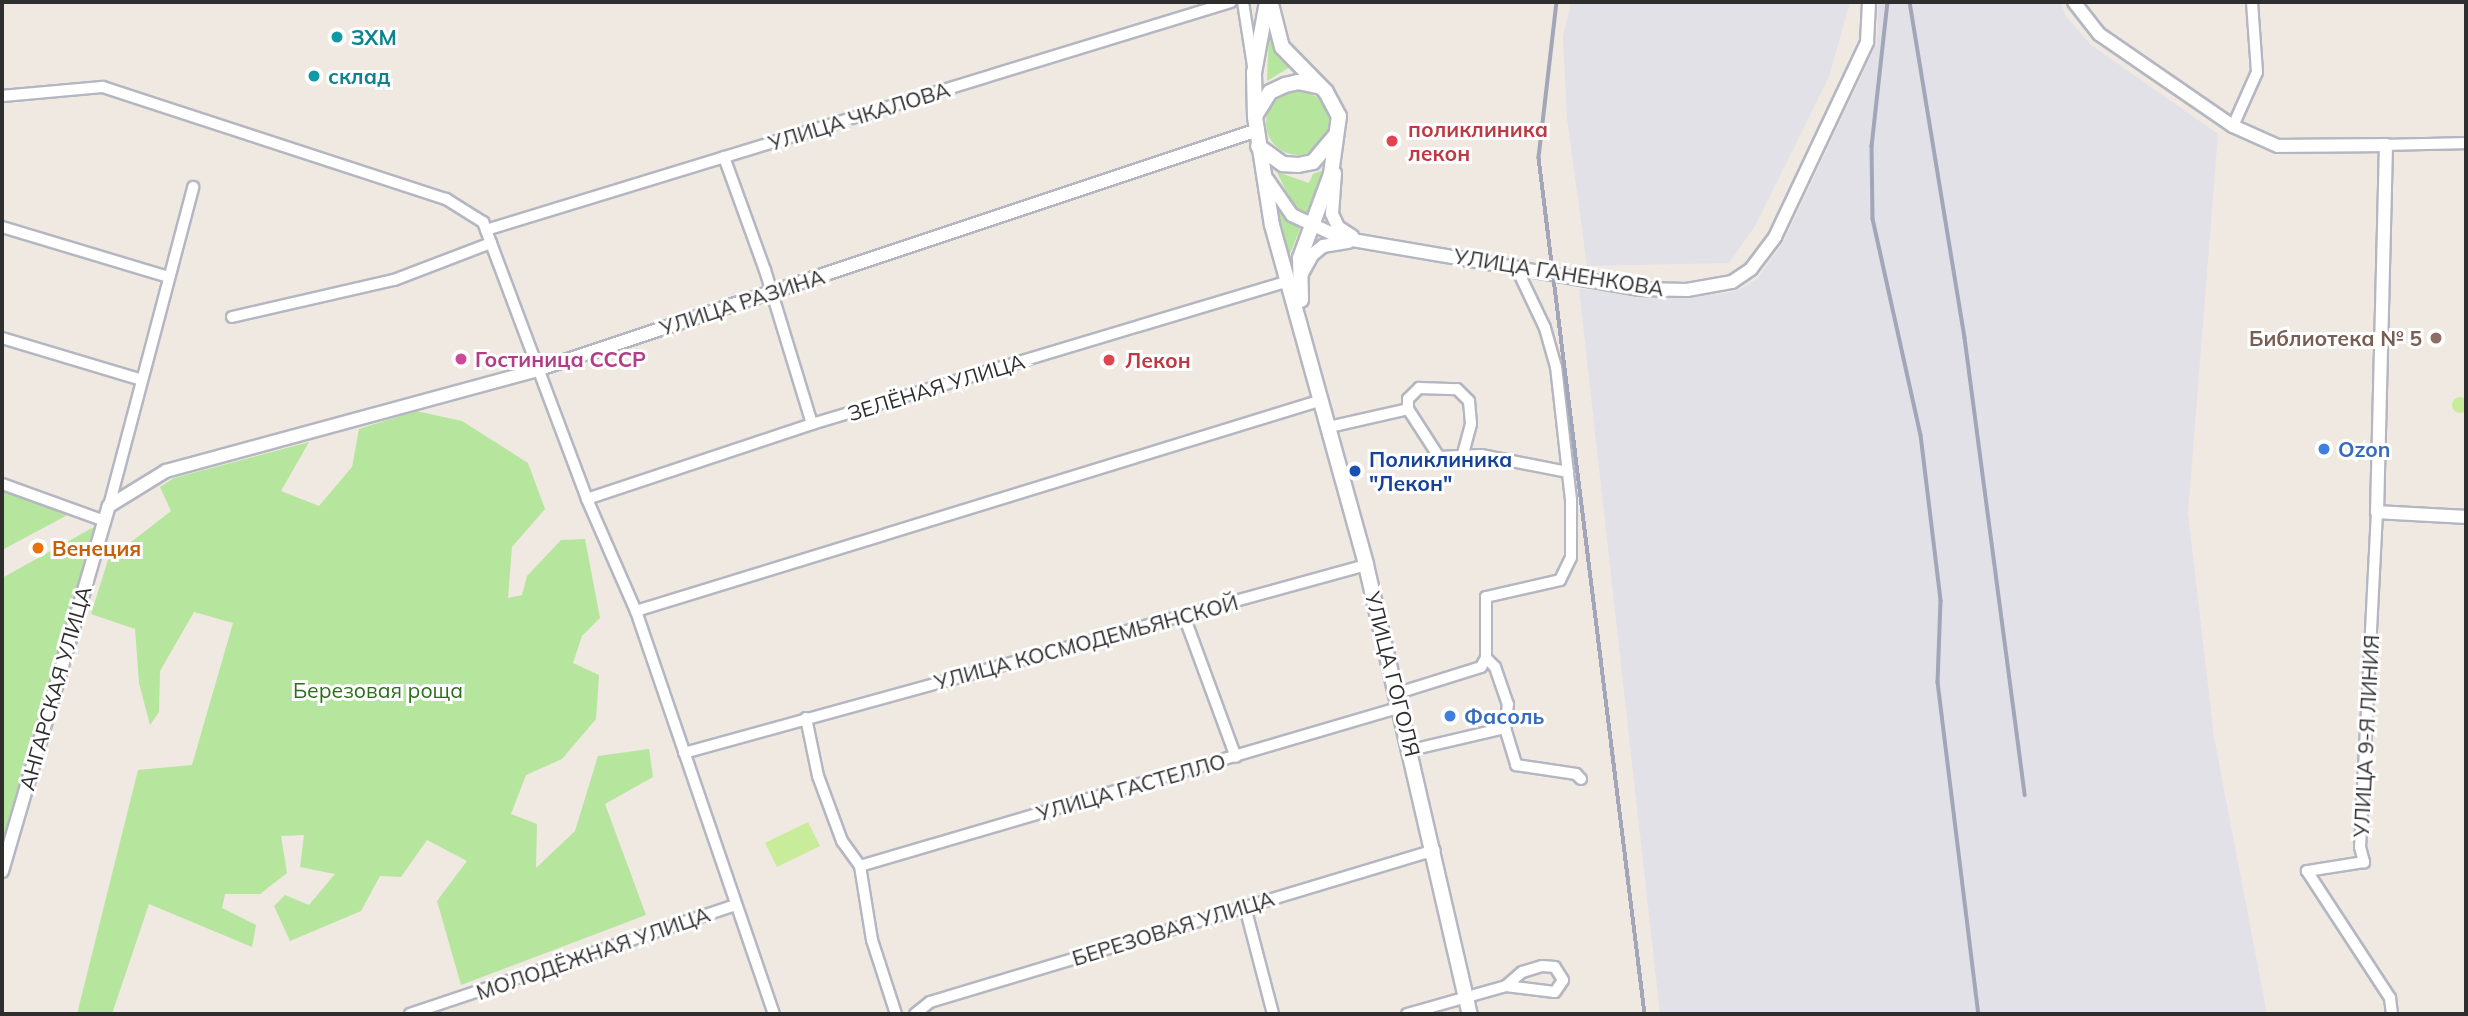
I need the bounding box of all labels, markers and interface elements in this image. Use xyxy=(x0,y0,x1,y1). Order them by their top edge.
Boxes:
place label: ЗХМ xyxy=(351,24,397,50)
marker: ЗХМ xyxy=(329,29,345,45)
place label: склад xyxy=(328,63,390,89)
marker: склад xyxy=(306,68,322,84)
street label: УЛИЦА ЧКАЛОВА xyxy=(765,76,953,156)
place label: поликлиника лекон xyxy=(1408,116,1548,166)
marker: поликлиника лекон xyxy=(1382,131,1402,151)
street label: УЛИЦА ГАНЕНКОВА xyxy=(1452,243,1666,301)
street label: УЛИЦА РАЗИНА xyxy=(656,263,828,341)
place label: Библиотека № 5 xyxy=(2249,325,2422,351)
marker: Библиотека № 5 xyxy=(2428,330,2444,346)
place label: Гостиница СССР xyxy=(475,346,646,372)
place label: Лекон xyxy=(1125,347,1191,373)
street label: ЗЕЛЁНАЯ УЛИЦА xyxy=(844,348,1028,426)
marker: Лекон xyxy=(1099,350,1119,370)
marker: Гостиница СССР xyxy=(453,351,469,367)
place label: Ozon xyxy=(2338,436,2390,462)
marker: Ozon xyxy=(2316,441,2332,457)
place label: Поликлиника "Лекон" xyxy=(1369,446,1512,496)
marker: Поликлиника "Лекон" xyxy=(1347,463,1363,479)
place label: Венеция xyxy=(52,535,141,561)
marker: Венеция xyxy=(30,540,46,556)
street label: АНГАРСКАЯ УЛИЦА xyxy=(14,583,96,793)
street label: УЛИЦА КОСМОДЕМЬЯНСКОЙ xyxy=(931,589,1241,695)
street label: УЛИЦА ГОГОЛЯ xyxy=(1360,589,1426,759)
street label: УЛИЦА 9-Я ЛИНИЯ xyxy=(2348,634,2384,838)
park label: Березовая роща xyxy=(293,677,463,703)
place label: Фасоль xyxy=(1464,703,1544,729)
marker: Фасоль xyxy=(1442,708,1458,724)
street label: УЛИЦА ГАСТЕЛЛО xyxy=(1034,748,1228,826)
street label: БЕРЕЗОВАЯ УЛИЦА xyxy=(1069,885,1277,971)
street label: МОЛОДЁЖНАЯ УЛИЦА xyxy=(473,901,713,1005)

